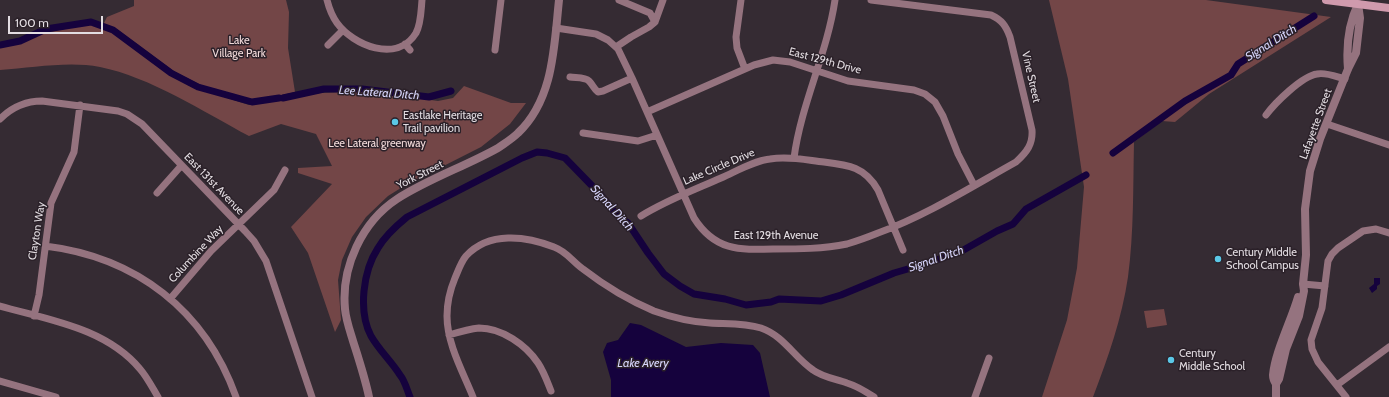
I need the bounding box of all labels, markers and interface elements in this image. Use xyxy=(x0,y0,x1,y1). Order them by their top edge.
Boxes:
scale bar xyxy=(10,8,105,34)
text: 100 m xyxy=(15,15,49,30)
water label: Signal Ditch xyxy=(1243,22,1299,64)
park label: Lake Village Park xyxy=(212,34,266,60)
street label: East 129th Drive xyxy=(787,45,863,77)
street label: Vine Street xyxy=(1019,50,1043,104)
water label: Lee Lateral Ditch xyxy=(338,83,420,103)
street label: Lafayette Street xyxy=(1297,87,1335,161)
place label: Eastlake Heritage Trail pavilion xyxy=(403,109,482,135)
marker: Eastlake Heritage Trail pavilion xyxy=(390,117,400,127)
park label: Lee Lateral greenway xyxy=(328,137,426,151)
street label: Lake Circle Drive xyxy=(681,146,757,188)
street label: East 131st Avenue xyxy=(181,150,247,218)
street label: York Street xyxy=(395,158,445,192)
water label: Signal Ditch xyxy=(587,182,637,234)
street label: Clayton Way xyxy=(26,201,48,261)
street label: Columbine Way xyxy=(166,222,226,286)
street label: East 129th Avenue xyxy=(734,229,818,243)
water label: Signal Ditch xyxy=(906,243,966,275)
place label: Century Middle School Campus xyxy=(1226,246,1299,272)
marker: Century Middle School Campus xyxy=(1213,254,1223,264)
place label: Century Middle School xyxy=(1179,347,1245,373)
marker: Century Middle School xyxy=(1166,355,1176,365)
water label: Lake Avery xyxy=(617,356,669,370)

